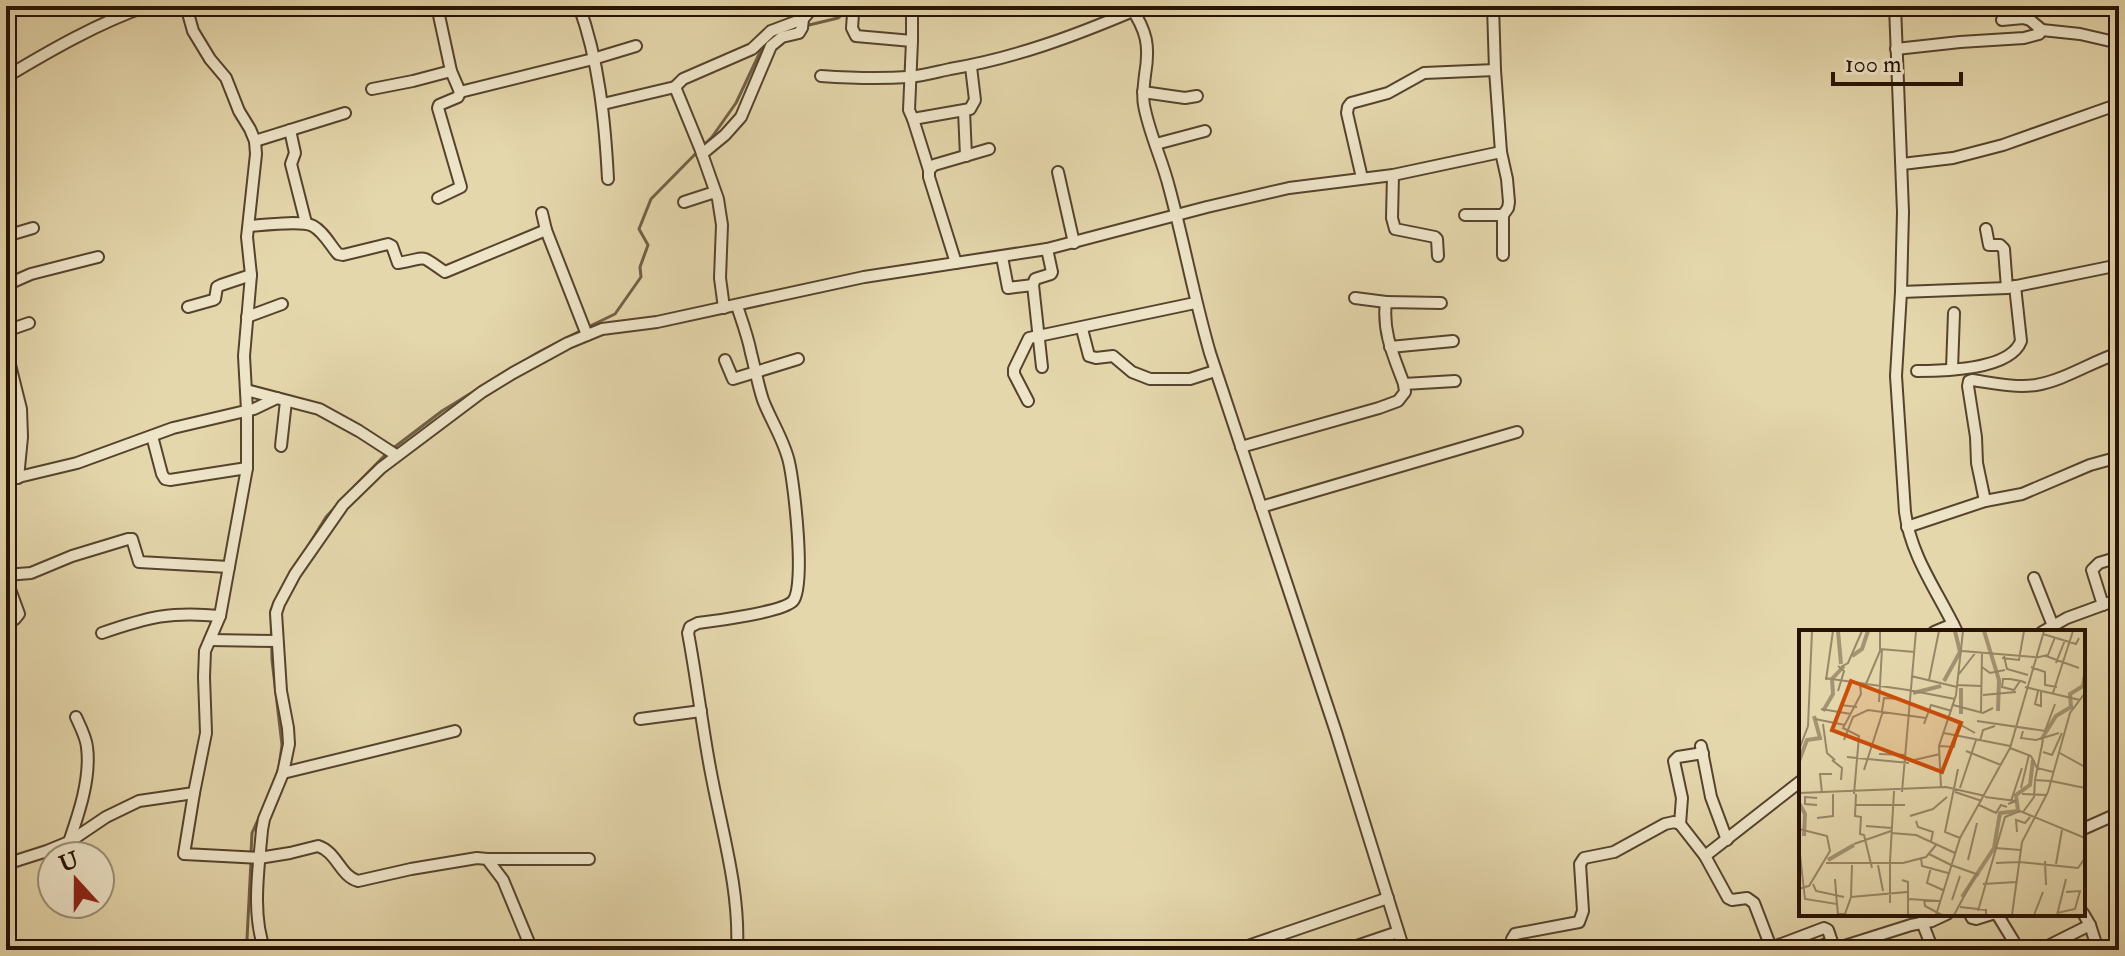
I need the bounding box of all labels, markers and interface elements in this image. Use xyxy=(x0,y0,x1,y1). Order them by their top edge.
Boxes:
scale bar xyxy=(1833,36,1961,86)
text: 100 m xyxy=(1845,49,1902,80)
inset map xyxy=(1799,630,2085,916)
north arrow xyxy=(36,840,116,920)
text: U xyxy=(56,846,83,879)

